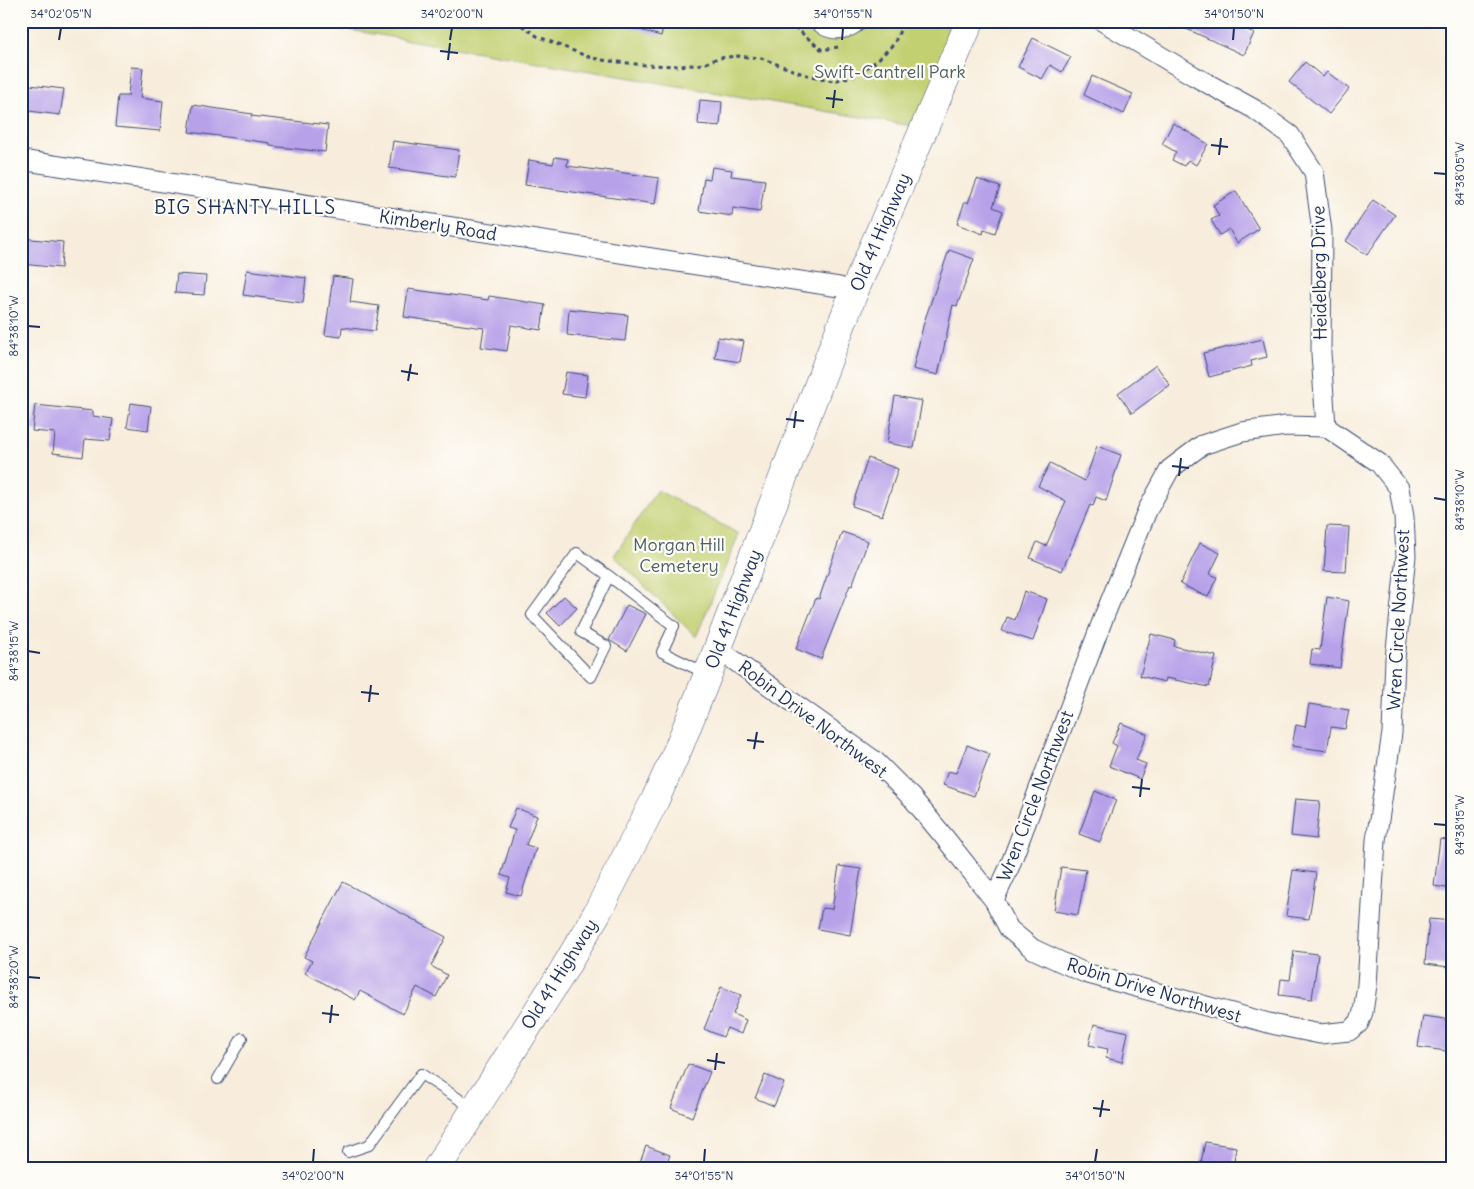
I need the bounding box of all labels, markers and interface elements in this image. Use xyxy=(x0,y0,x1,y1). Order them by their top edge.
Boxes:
text: 34°02'05"N xyxy=(30,6,92,21)
text: 34°02'00"N xyxy=(421,6,483,21)
text: 34°01'55"N xyxy=(814,6,872,21)
text: 34°01'50"N xyxy=(1204,6,1264,21)
park label: Swift-Cantrell Park xyxy=(814,60,966,83)
text: 84°38'05"W xyxy=(1452,142,1467,206)
street label: Old 41 Highway xyxy=(845,169,915,295)
district label: BIG SHANTY HILLS xyxy=(154,195,336,219)
street label: Kimberly Road xyxy=(378,204,499,246)
street label: Heidelberg Drive xyxy=(1306,206,1332,340)
text: 84°38'10"W xyxy=(6,295,21,357)
text: 84°38'10"W xyxy=(1452,469,1467,531)
street label: Wren Circle Northwest xyxy=(1382,529,1414,711)
park label: Morgan Hill Cemetery xyxy=(633,533,725,577)
street label: Old 41 Highway xyxy=(700,546,766,672)
text: 84°38'15"W xyxy=(6,621,21,681)
street label: Robin Drive Northwest xyxy=(734,655,892,783)
street label: Wren Circle Northwest xyxy=(992,707,1078,885)
text: 84°38'15"W xyxy=(1452,795,1467,855)
street label: Old 41 Highway xyxy=(516,914,602,1034)
text: 84°38'20"W xyxy=(6,945,21,1009)
street label: Robin Drive Northwest xyxy=(1064,953,1244,1027)
text: 34°02'00"N xyxy=(282,1168,344,1183)
text: 34°01'55"N xyxy=(675,1168,733,1183)
text: 34°01'50"N xyxy=(1065,1168,1125,1183)

